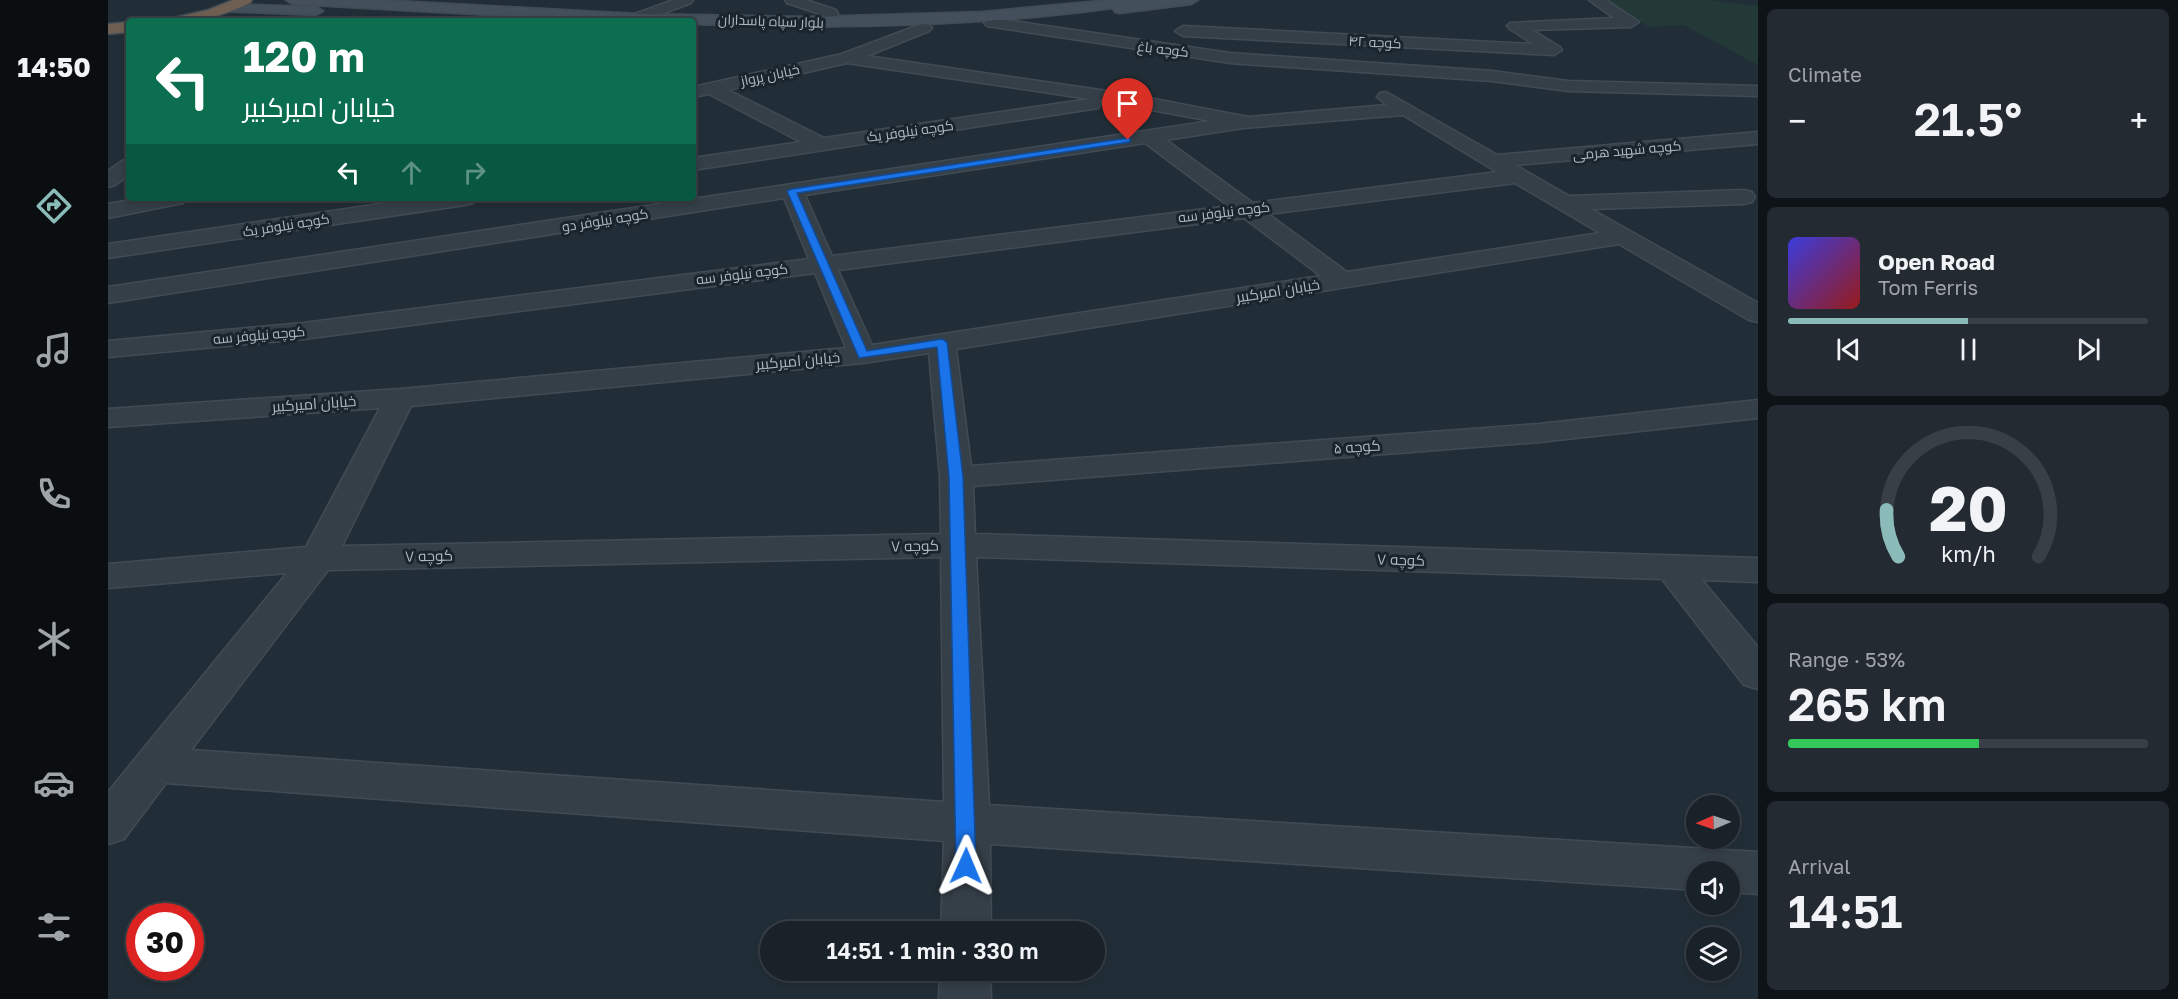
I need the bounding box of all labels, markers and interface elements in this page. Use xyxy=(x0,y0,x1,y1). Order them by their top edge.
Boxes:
street label: بلوار سپاه پاسداران xyxy=(718,10,824,33)
text: 120 m xyxy=(243,31,365,81)
street label: کوچه ۴۲ xyxy=(1348,32,1402,53)
street label: کوچه باغ xyxy=(1136,37,1190,62)
icon: left xyxy=(144,42,222,120)
text: 14:50 xyxy=(17,51,91,83)
street label: خیابان پرواز xyxy=(738,60,801,91)
text: Climate xyxy=(1788,62,1862,86)
pin xyxy=(1102,78,1153,140)
icon: arrive xyxy=(1111,87,1144,120)
text: خیابان امیرکبیر xyxy=(243,91,395,123)
text: 21.5° xyxy=(1914,92,2022,146)
text: − xyxy=(1788,101,1806,140)
text: + xyxy=(2130,101,2148,140)
street label: کوچه نیلوفر یک xyxy=(865,116,955,147)
street label: کوچه شهید هرمی xyxy=(1572,136,1682,165)
icon: left xyxy=(332,156,365,189)
icon: ahead xyxy=(395,156,428,189)
icon: right xyxy=(458,156,491,189)
icon: directions xyxy=(33,185,75,227)
street label: کوچه نیلوفر سه xyxy=(1177,197,1271,228)
street label: کوچه نیلوفر دو xyxy=(561,204,650,237)
street label: کوچه نیلوفر یک xyxy=(241,209,331,242)
text: Open Road xyxy=(1878,248,1995,275)
street label: کوچه نیلوفر سه xyxy=(695,259,789,290)
street label: خیابان امیرکبیر xyxy=(1234,275,1321,308)
text: Tom Ferris xyxy=(1878,275,1978,299)
street label: کوچه نیلوفر سه xyxy=(212,322,306,349)
icon: music xyxy=(33,329,75,371)
icon: previous xyxy=(1832,333,1865,366)
icon: pause xyxy=(1952,333,1985,366)
icon: next xyxy=(2072,333,2105,366)
street label: خیابان امیرکبیر xyxy=(754,347,841,375)
street label: خیابان امیرکبیر xyxy=(270,391,357,417)
street label: کوچه ۵ xyxy=(1333,435,1381,459)
text: 20 xyxy=(1929,470,2007,545)
icon: phone xyxy=(33,473,75,515)
street label: کوچه ۷ xyxy=(891,536,939,556)
text: km/h xyxy=(1941,541,1995,567)
street label: کوچه ۷ xyxy=(405,546,453,566)
street label: کوچه ۷ xyxy=(1377,549,1425,571)
icon: climate xyxy=(33,618,75,660)
text: Range · 53% xyxy=(1788,647,1905,671)
text: 265 km xyxy=(1788,677,1947,731)
icon: car xyxy=(33,762,75,804)
north arrow xyxy=(1686,795,1740,849)
map controls xyxy=(1686,795,1740,981)
position arrow xyxy=(934,834,998,898)
text: Arrival xyxy=(1788,854,1851,878)
button: sound xyxy=(1686,861,1740,915)
text: 14:51 xyxy=(1788,884,1903,938)
speed limit sign: 30 xyxy=(126,903,204,981)
icon: filters xyxy=(33,906,75,948)
button: layers xyxy=(1686,927,1740,981)
text: 14:51 · 1 min · 330 m xyxy=(826,937,1039,964)

